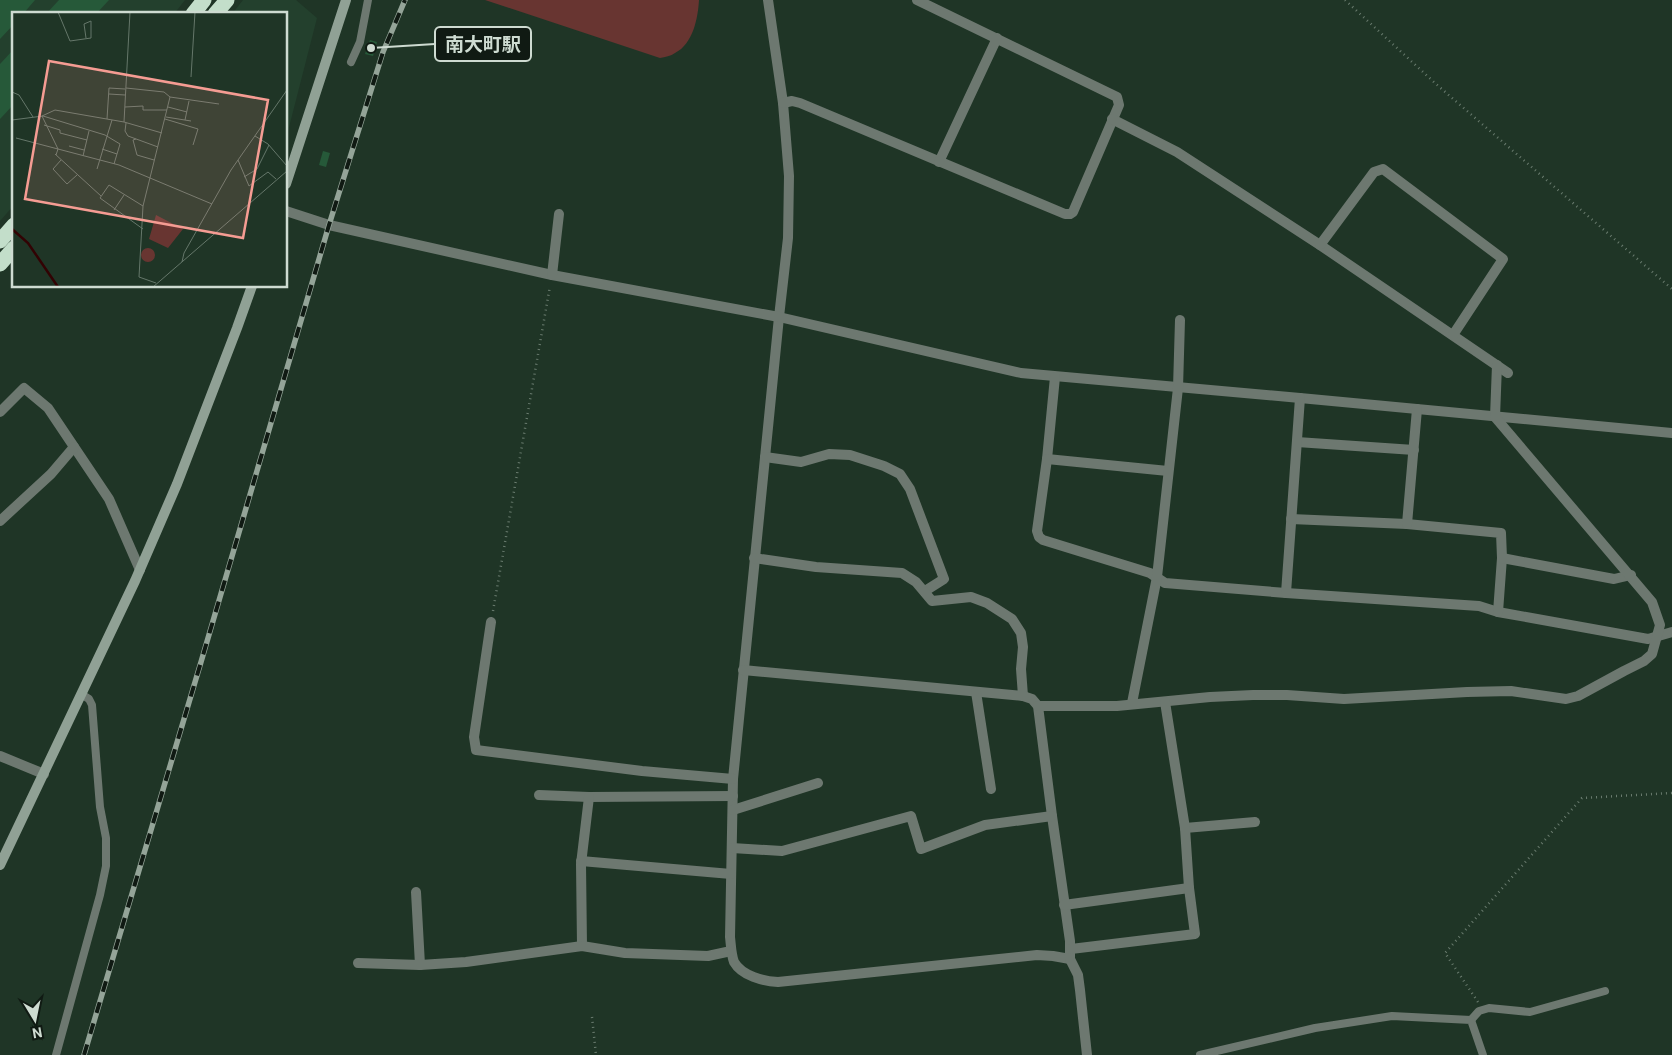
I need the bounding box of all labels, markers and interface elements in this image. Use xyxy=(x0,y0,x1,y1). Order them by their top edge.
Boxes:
inset map xyxy=(12,12,288,288)
callout: 南大町駅 xyxy=(435,27,531,61)
text: 南大町駅 xyxy=(445,33,521,56)
north arrow xyxy=(10,995,60,1045)
text: N xyxy=(31,1024,44,1042)

